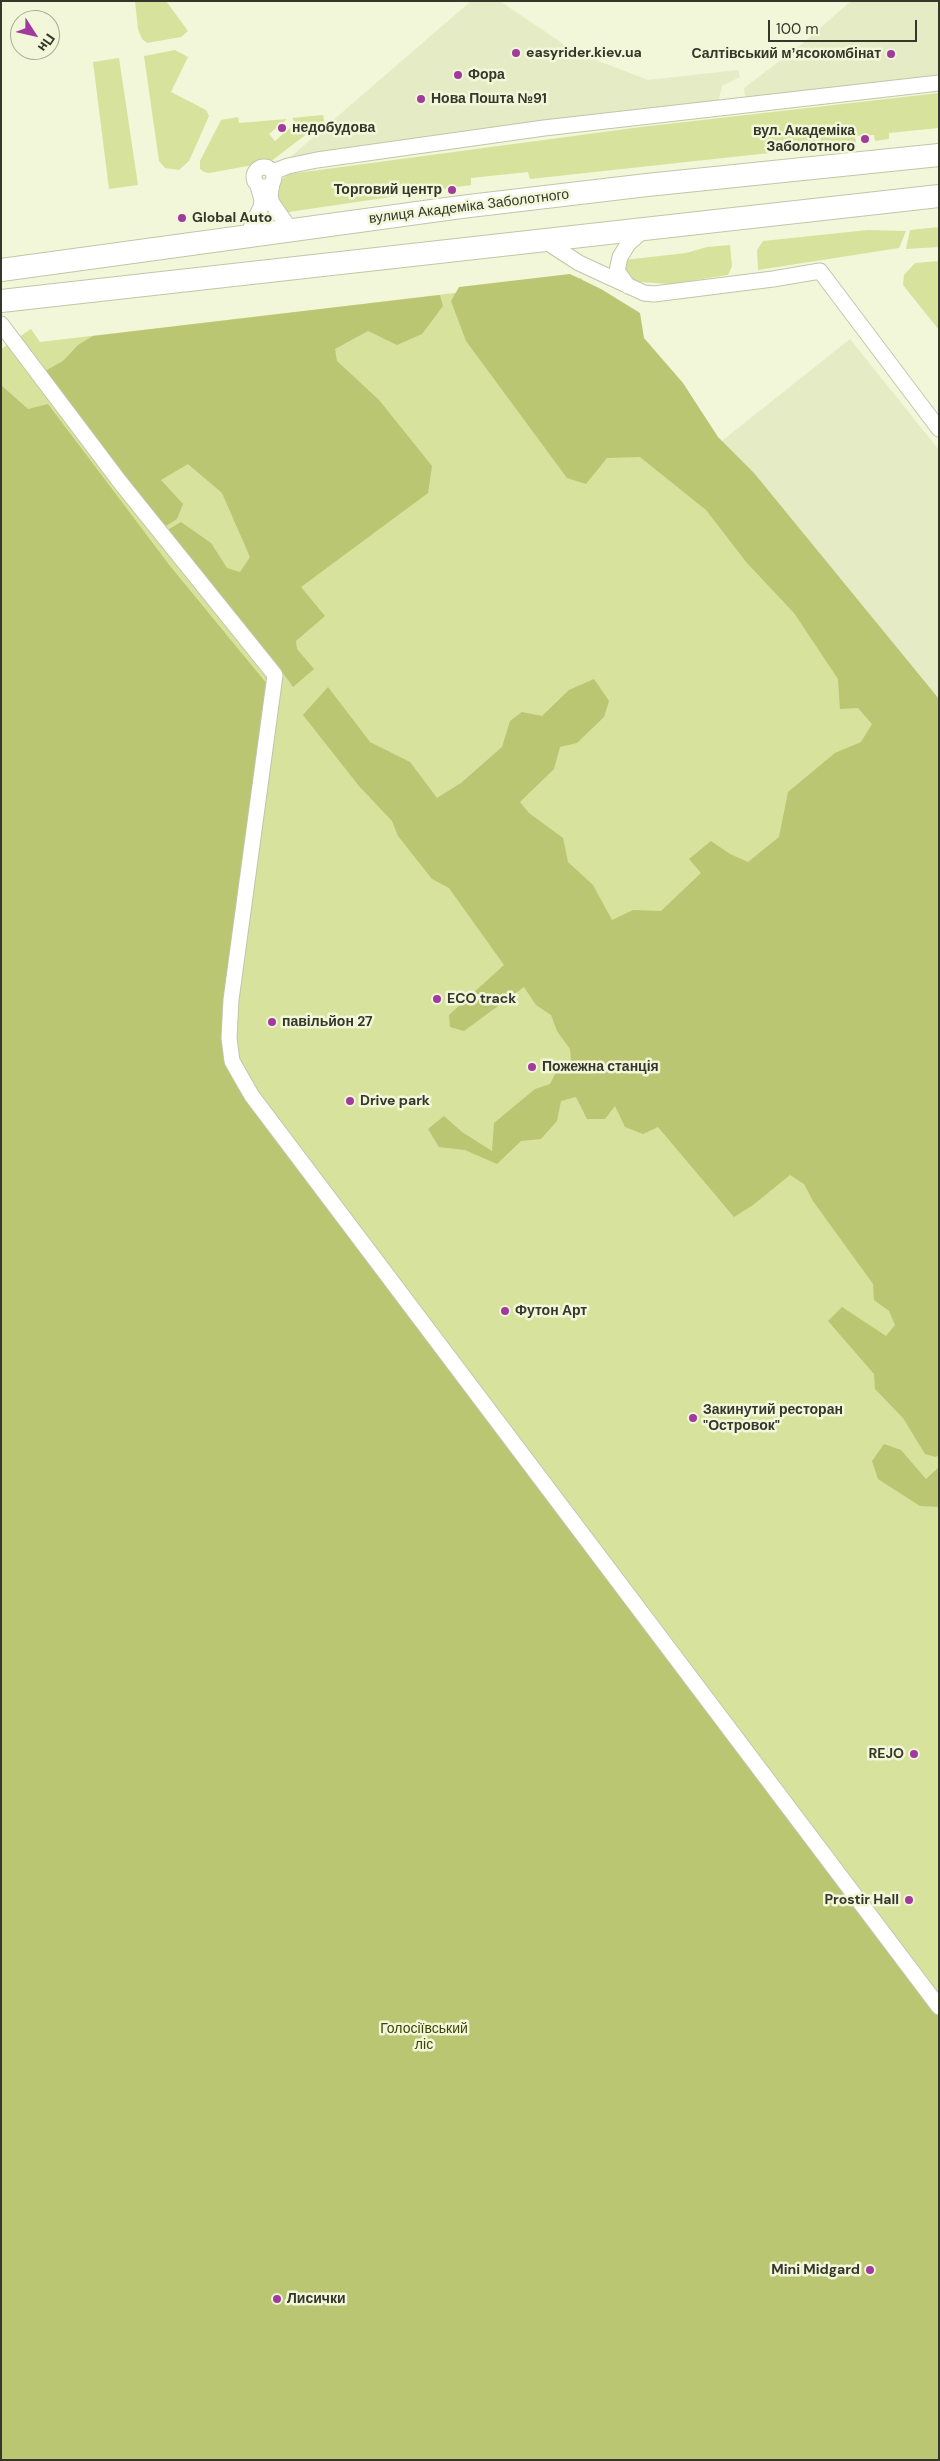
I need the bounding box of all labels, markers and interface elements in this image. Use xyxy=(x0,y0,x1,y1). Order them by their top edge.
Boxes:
north arrow xyxy=(10,10,60,60)
scale bar xyxy=(770,10,919,42)
text: 100 m xyxy=(776,19,819,39)
text: Пн xyxy=(34,30,59,56)
place label: easyrider.kiev.ua xyxy=(526,45,642,61)
place label: Салтівський мʼясокомбінат xyxy=(691,46,881,62)
marker: easyrider.kiev.ua xyxy=(510,47,522,59)
marker: Салтівський мʼясокомбінат xyxy=(885,48,897,60)
place label: Фора xyxy=(468,67,505,83)
marker: Фора xyxy=(452,69,464,81)
place label: Нова Пошта №91 xyxy=(431,91,547,107)
marker: Нова Пошта №91 xyxy=(415,93,427,105)
place label: недобудова xyxy=(292,120,375,136)
marker: недобудова xyxy=(276,122,288,134)
place label: вул. Академіка Заболотного xyxy=(753,123,855,156)
marker: вул. Академіка Заболотного xyxy=(859,133,871,145)
place label: Торговий центр xyxy=(334,182,442,198)
marker: Торговий центр xyxy=(446,184,458,196)
street label: вулиця Академіка Заболотного xyxy=(368,186,570,228)
place label: Global Auto xyxy=(192,210,272,226)
marker: Global Auto xyxy=(176,212,188,224)
place label: ECO track xyxy=(447,991,516,1007)
marker: ECO track xyxy=(431,993,443,1005)
place label: павільйон 27 xyxy=(282,1014,373,1030)
marker: павільйон 27 xyxy=(266,1016,278,1028)
place label: Пожежна станція xyxy=(542,1059,659,1075)
marker: Пожежна станція xyxy=(526,1061,538,1073)
place label: Drive park xyxy=(360,1093,430,1109)
marker: Drive park xyxy=(344,1095,356,1107)
place label: Футон Арт xyxy=(515,1303,587,1319)
marker: Футон Арт xyxy=(499,1305,511,1317)
place label: Закинутий ресторан "Островок" xyxy=(703,1402,843,1434)
marker: Закинутий ресторан "Островок" xyxy=(687,1412,699,1424)
place label: REJO xyxy=(868,1746,904,1762)
marker: REJO xyxy=(908,1748,920,1760)
place label: Prostir Hall xyxy=(824,1892,899,1908)
marker: Prostir Hall xyxy=(903,1894,915,1906)
park label: Голосіївський ліс xyxy=(380,2021,468,2054)
place label: Mini Midgard xyxy=(771,2262,860,2278)
marker: Mini Midgard xyxy=(864,2264,876,2276)
place label: Лисички xyxy=(287,2291,346,2307)
marker: Лисички xyxy=(271,2293,283,2305)

